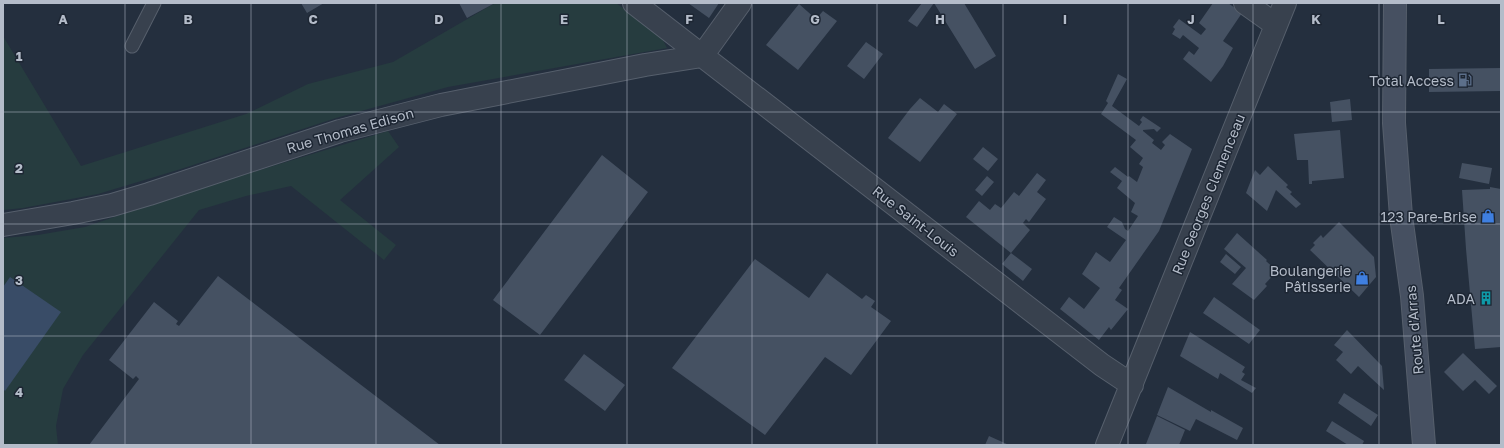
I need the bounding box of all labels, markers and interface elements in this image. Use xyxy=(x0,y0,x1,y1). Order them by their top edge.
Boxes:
text: A xyxy=(58,11,68,27)
text: B xyxy=(183,11,193,27)
text: C xyxy=(308,11,318,27)
text: D xyxy=(434,11,444,27)
text: E xyxy=(560,11,568,27)
text: F xyxy=(685,11,693,27)
text: G xyxy=(810,11,820,27)
text: H xyxy=(935,11,945,27)
text: I xyxy=(1063,11,1067,27)
text: J xyxy=(1187,11,1195,27)
text: K xyxy=(1311,11,1321,27)
text: L xyxy=(1437,11,1445,27)
text: 1 xyxy=(16,48,23,64)
place label: Total Access xyxy=(1369,72,1454,89)
fuel station icon: Total Access xyxy=(1457,72,1473,88)
street label: Rue Thomas Edison xyxy=(284,104,416,156)
street label: Rue Georges Clemenceau xyxy=(1168,111,1248,277)
text: 2 xyxy=(15,160,23,176)
street label: Rue Saint-Louis xyxy=(869,182,963,260)
place label: 123 Pare-Brise xyxy=(1381,208,1477,225)
shop icon: 123 Pare-Brise xyxy=(1480,208,1496,224)
place label: Boulangerie Pâtisserie xyxy=(1270,262,1351,295)
shop icon: Boulangerie Pâtisserie xyxy=(1354,270,1370,286)
text: 3 xyxy=(15,272,23,288)
street label: Route d'Arras xyxy=(1402,285,1426,375)
place label: ADA xyxy=(1447,290,1476,307)
building icon: ADA xyxy=(1478,290,1494,306)
text: 4 xyxy=(15,384,23,400)

